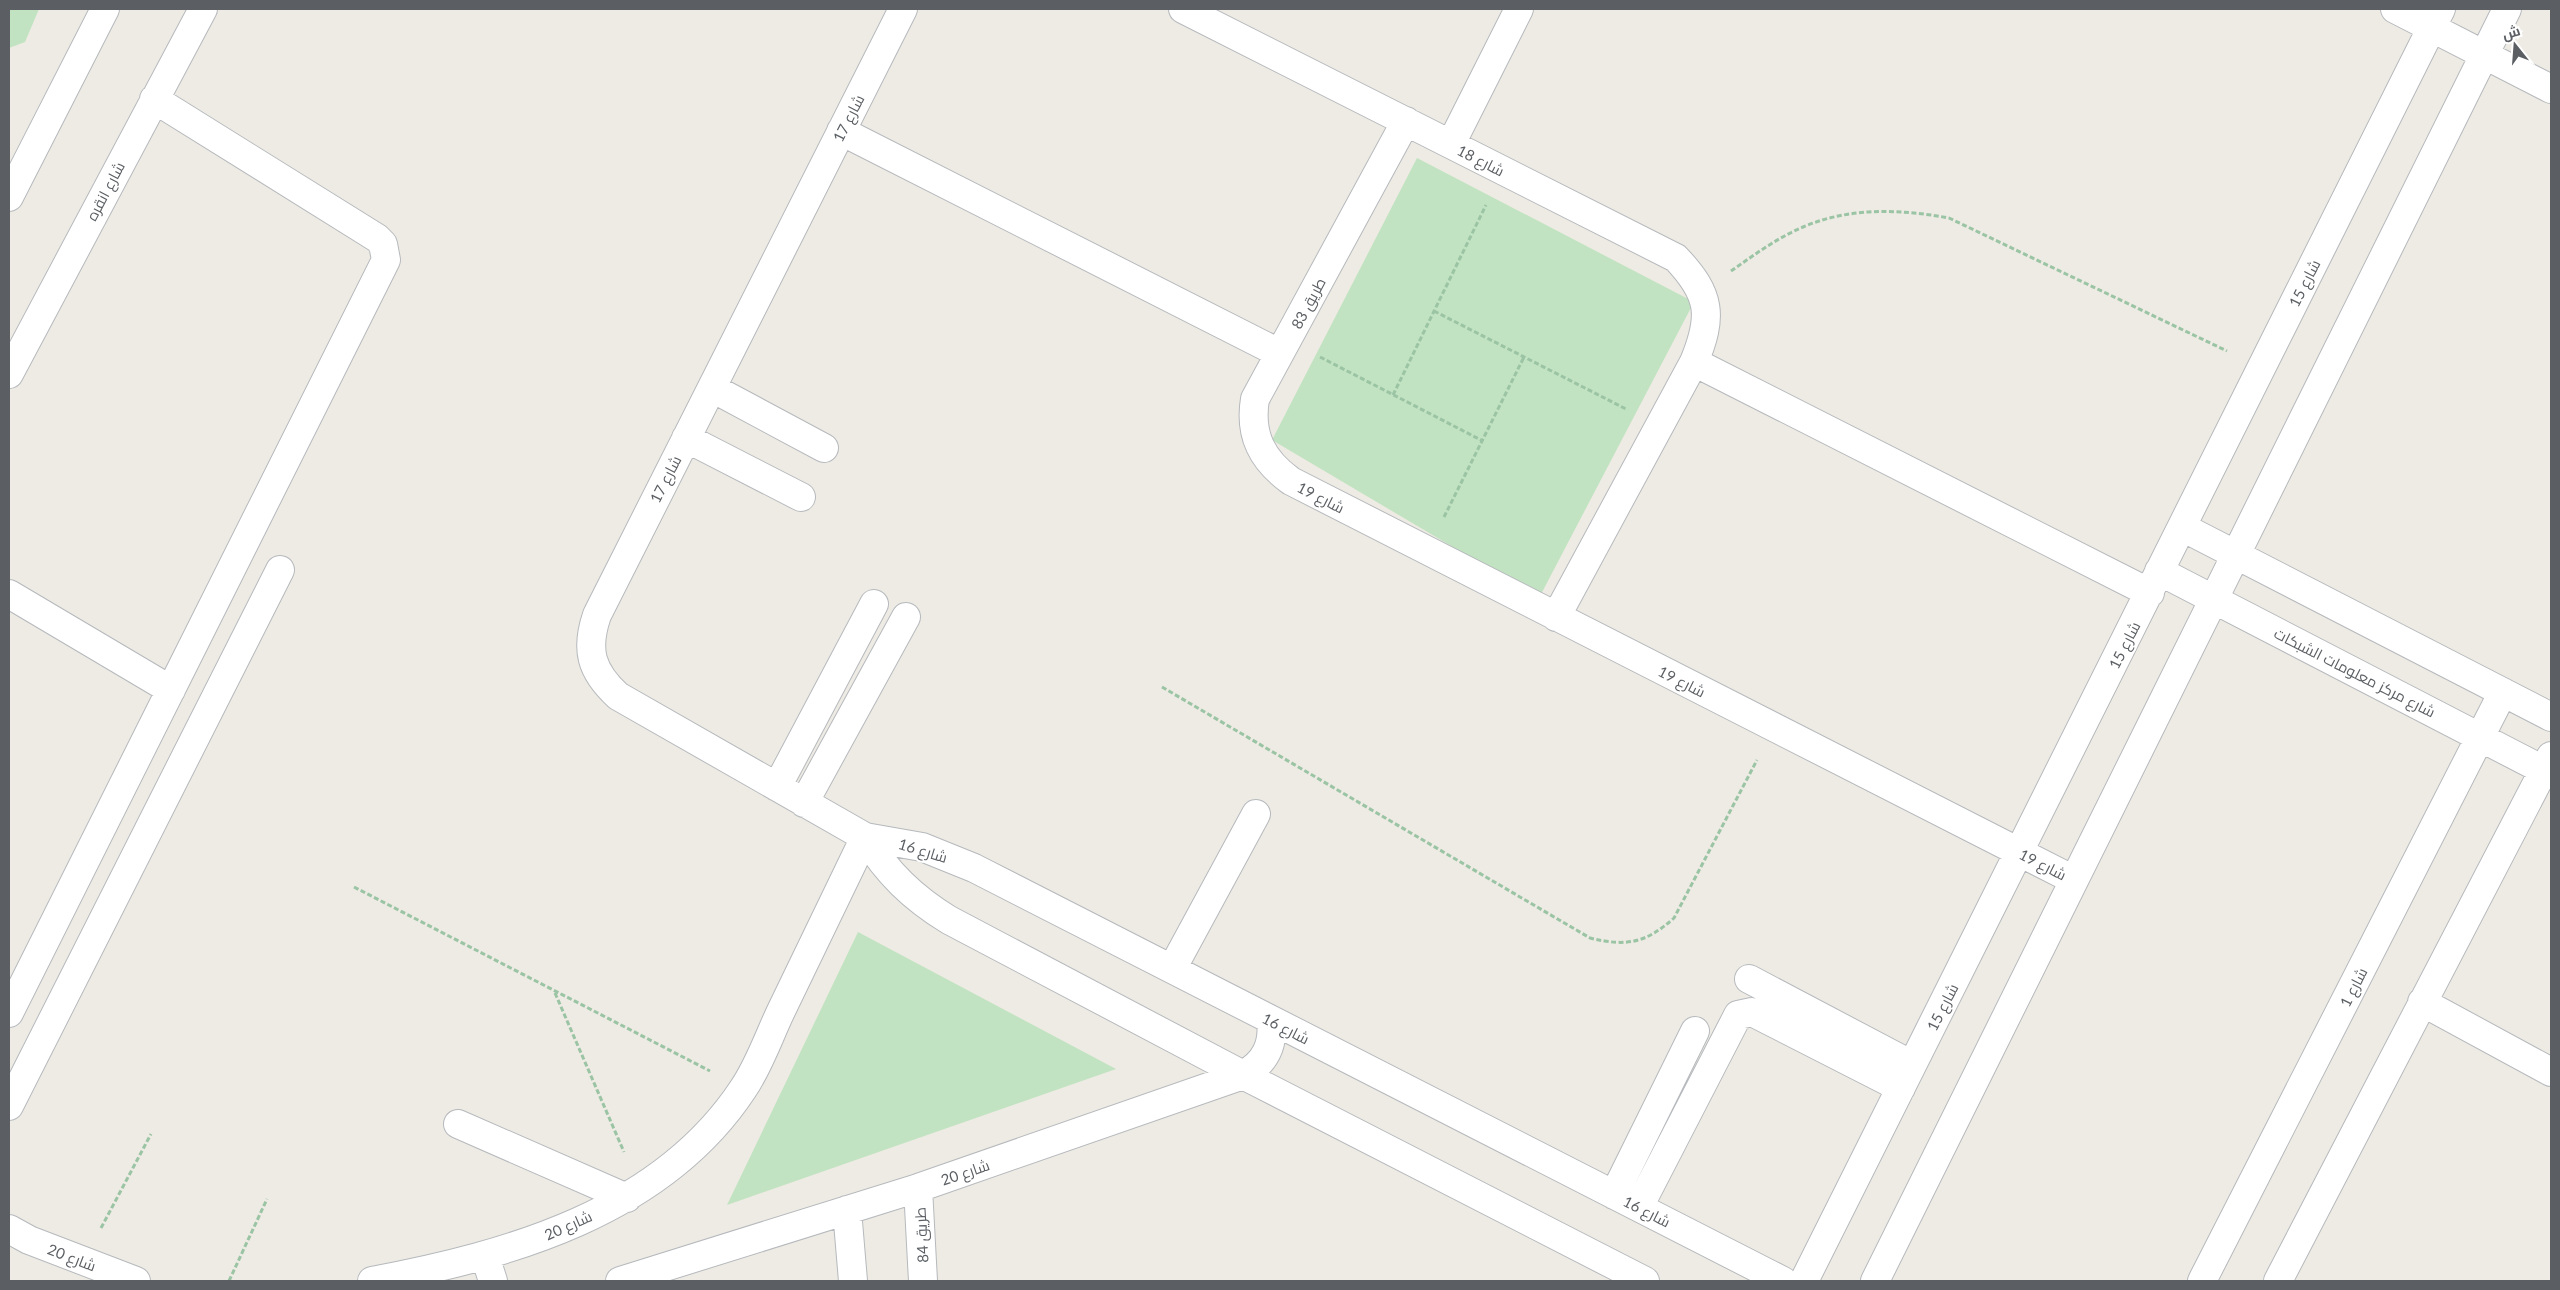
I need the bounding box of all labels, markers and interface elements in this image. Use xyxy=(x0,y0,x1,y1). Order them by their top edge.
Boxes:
north arrow xyxy=(2490,20,2540,70)
text: ش xyxy=(2500,21,2522,44)
street label: شارع 17 xyxy=(829,91,870,146)
street label: شارع 18 xyxy=(1453,141,1508,182)
street label: شارع انقره xyxy=(82,159,131,225)
street label: شارع 15 xyxy=(2285,256,2326,311)
street label: طريق 83 xyxy=(1287,274,1331,333)
street label: شارع 17 xyxy=(646,452,687,507)
street label: شارع 19 xyxy=(1293,478,1348,519)
street label: شارع 15 xyxy=(2105,618,2146,673)
street label: شارع مركز معلومات الشبكات xyxy=(2270,623,2439,723)
street label: شارع 19 xyxy=(1654,662,1709,703)
street label: شارع 16 xyxy=(895,834,950,869)
street label: شارع 19 xyxy=(2015,845,2070,886)
street label: شارع 1 xyxy=(2336,964,2373,1011)
street label: شارع 15 xyxy=(1923,980,1964,1035)
street label: شارع 16 xyxy=(1258,1009,1313,1050)
street label: شارع 20 xyxy=(938,1155,993,1192)
street label: شارع 16 xyxy=(1619,1192,1674,1233)
street label: شارع 20 xyxy=(541,1207,596,1246)
street label: طريق 84 xyxy=(911,1207,933,1263)
street label: شارع 20 xyxy=(44,1240,99,1277)

